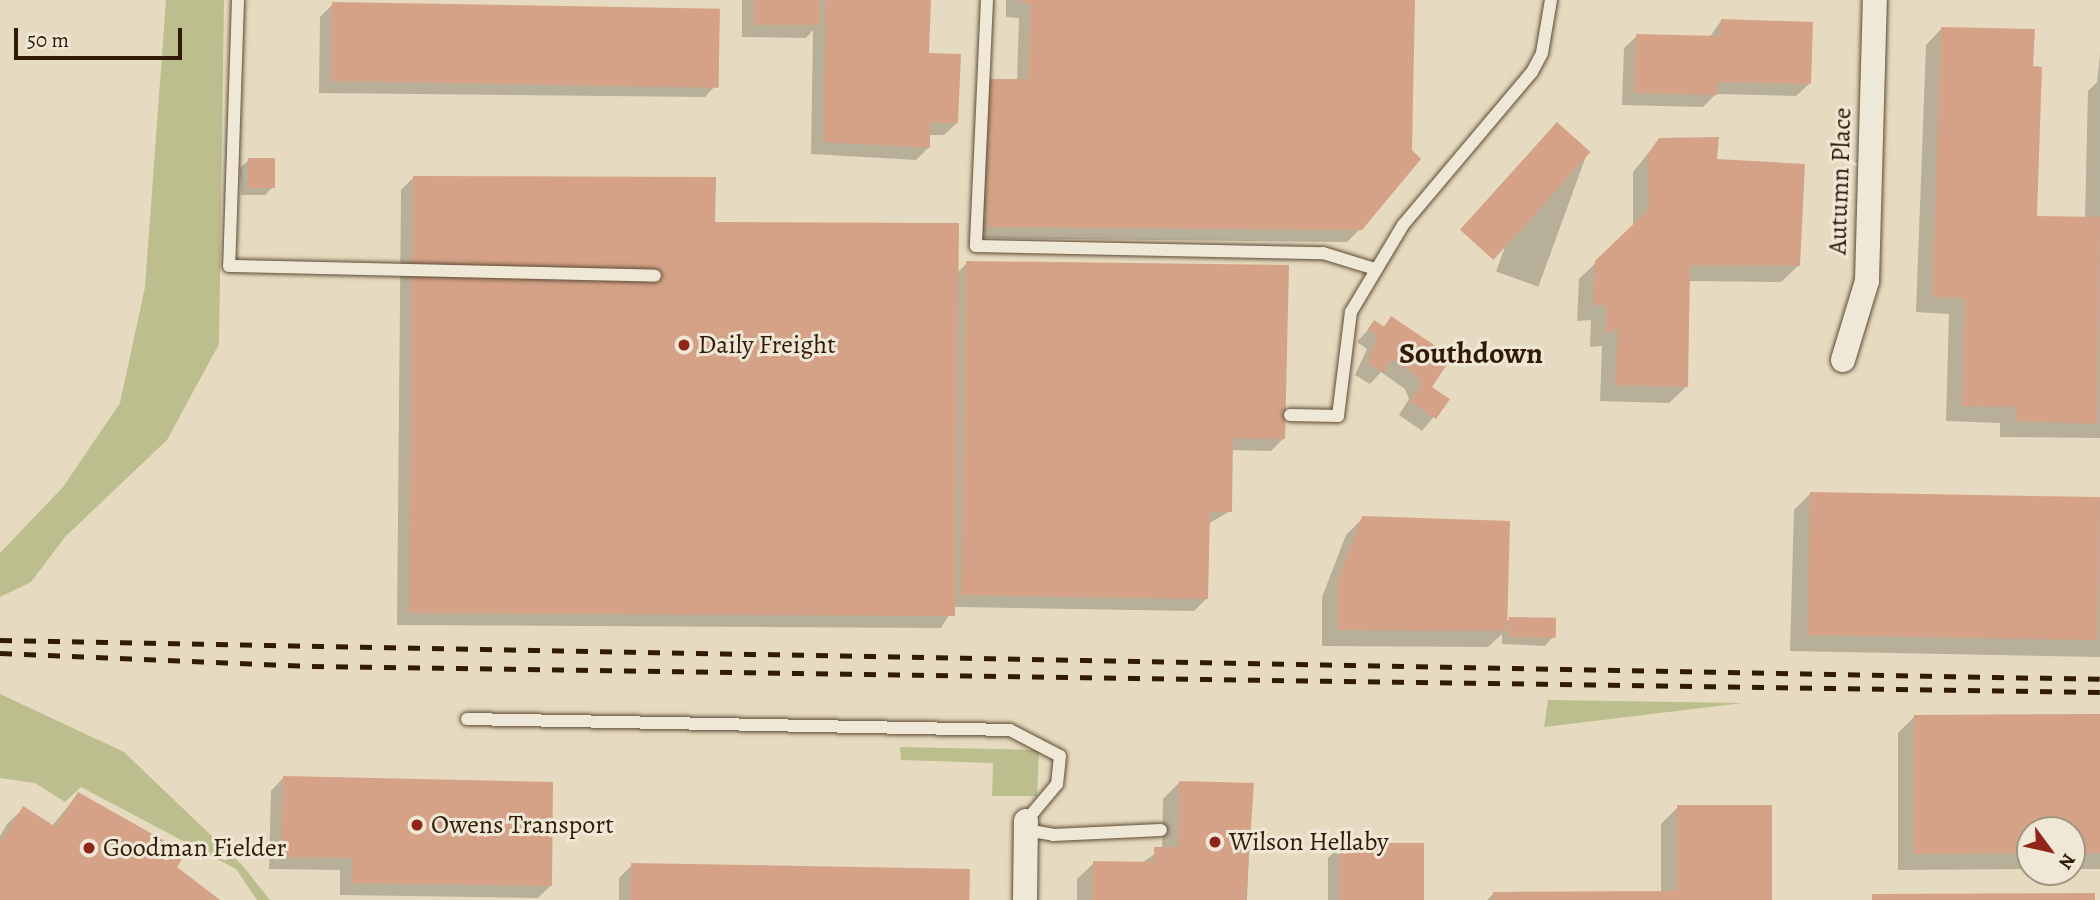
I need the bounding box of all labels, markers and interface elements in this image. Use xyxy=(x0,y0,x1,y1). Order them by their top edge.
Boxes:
scale bar xyxy=(18,14,186,58)
text: 50 m xyxy=(27,26,69,54)
street label: Autumn Place xyxy=(1822,107,1858,255)
place label: Daily Freight xyxy=(698,329,836,361)
district label: Southdown xyxy=(1399,335,1543,371)
marker: Daily Freight xyxy=(676,337,692,353)
place label: Owens Transport xyxy=(431,809,614,841)
north arrow xyxy=(2016,816,2086,886)
marker: Owens Transport xyxy=(409,817,425,833)
place label: Wilson Hellaby xyxy=(1229,826,1389,858)
place label: Goodman Fielder xyxy=(103,832,287,864)
marker: Wilson Hellaby xyxy=(1207,834,1223,850)
marker: Goodman Fielder xyxy=(81,840,97,856)
text: N xyxy=(2052,848,2082,874)

